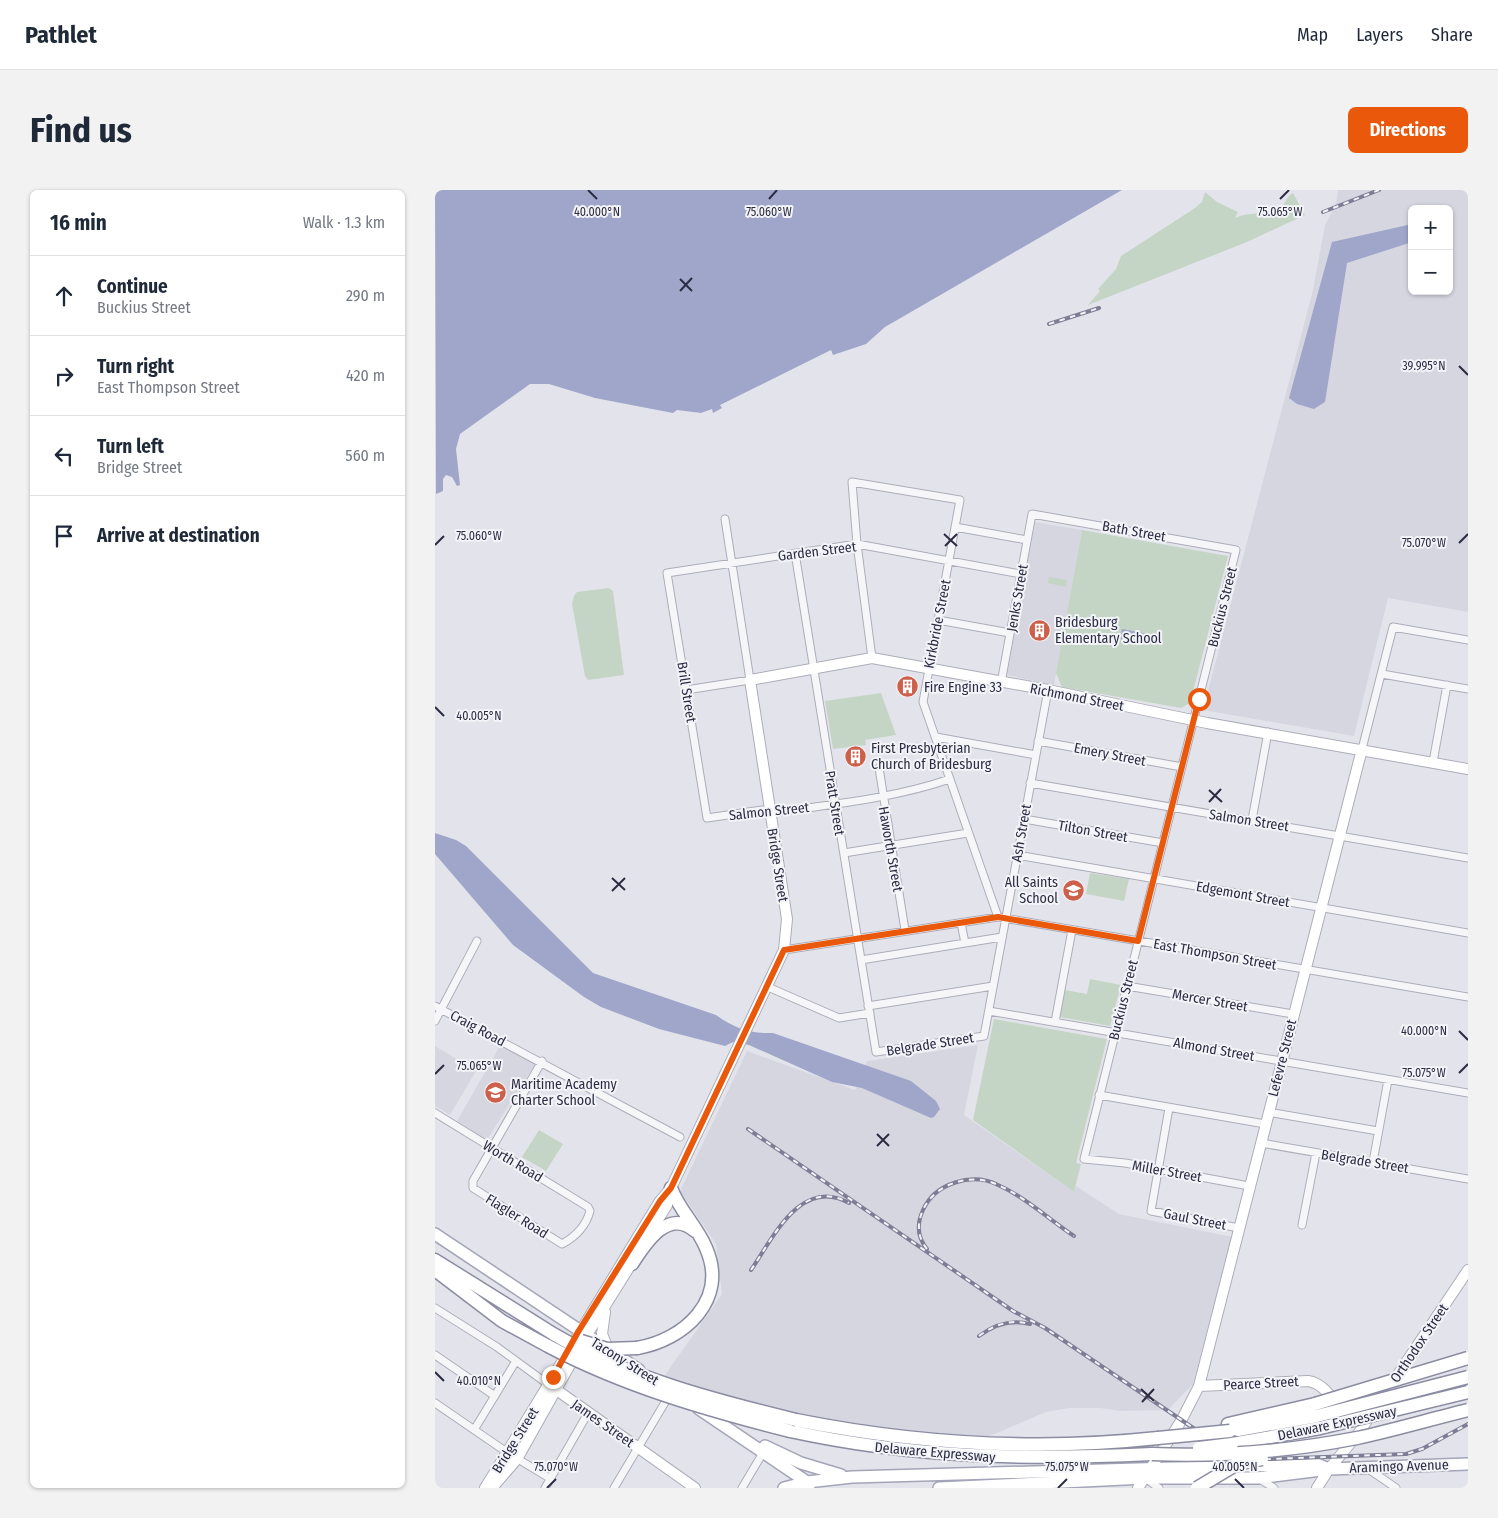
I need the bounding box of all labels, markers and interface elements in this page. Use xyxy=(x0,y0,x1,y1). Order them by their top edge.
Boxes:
text: Pathlet xyxy=(25,21,97,49)
text: Map xyxy=(1297,24,1328,46)
text: Layers xyxy=(1356,24,1403,46)
text: Share xyxy=(1431,24,1473,46)
button: Directions xyxy=(1348,107,1468,153)
text: Find us xyxy=(30,109,132,151)
text: 40.000°N xyxy=(574,205,620,219)
text: 75.060°W xyxy=(746,205,792,219)
text: 75.065°W xyxy=(1258,205,1302,219)
map controls xyxy=(1408,205,1453,295)
button: + xyxy=(1408,205,1453,250)
text: 16 min xyxy=(50,210,107,236)
text: Walk · 1.3 km xyxy=(303,213,385,232)
button: − xyxy=(1408,250,1453,295)
text: Continue xyxy=(97,275,168,298)
icon: ahead xyxy=(50,282,78,310)
text: 290 m xyxy=(346,286,385,305)
text: Buckius Street xyxy=(97,298,191,317)
text: Turn right xyxy=(97,355,174,378)
text: 39.995°N xyxy=(1402,359,1446,373)
icon: right xyxy=(50,362,78,390)
text: 420 m xyxy=(346,366,385,385)
text: East Thompson Street xyxy=(97,378,240,397)
text: Turn left xyxy=(97,435,164,458)
icon: left xyxy=(50,442,78,470)
text: 560 m xyxy=(345,446,385,465)
text: Bridge Street xyxy=(97,458,182,477)
street label: Bath Street xyxy=(1101,518,1167,546)
icon: arrive xyxy=(50,522,78,550)
text: Arrive at destination xyxy=(97,524,260,547)
text: 75.060°W xyxy=(456,529,502,543)
text: 75.070°W xyxy=(1402,536,1446,550)
street label: Garden Street xyxy=(777,538,858,565)
street label: Jenks Street xyxy=(1003,563,1032,633)
street label: Buckius Street xyxy=(1204,565,1241,649)
street label: Kirkbride Street xyxy=(921,578,955,670)
place label: Bridesburg Elementary School xyxy=(1055,614,1162,647)
building icon: Bridesburg Elementary School xyxy=(1027,618,1051,642)
street label: Brill Street xyxy=(673,661,700,724)
building icon: Fire Engine 33 xyxy=(896,675,920,699)
place label: Fire Engine 33 xyxy=(924,679,1002,696)
street label: Richmond Street xyxy=(1029,680,1126,715)
route start xyxy=(1188,688,1211,711)
text: 40.005°N xyxy=(456,709,502,723)
street label: Emery Street xyxy=(1072,739,1148,770)
place label: First Presbyterian Church of Bridesburg xyxy=(871,740,992,773)
building icon: First Presbyterian Church of Bridesburg xyxy=(843,744,867,768)
street label: Pratt Street xyxy=(821,770,848,837)
street label: Salmon Street xyxy=(728,799,810,824)
street label: Ash Street xyxy=(1008,802,1035,863)
street label: Haworth Street xyxy=(875,805,906,894)
street label: Salmon Street xyxy=(1208,806,1290,835)
street label: Tilton Street xyxy=(1057,817,1130,846)
street label: Bridge Street xyxy=(763,827,792,904)
place label: All Saints School xyxy=(1005,874,1058,907)
school or university icon: All Saints School xyxy=(1062,878,1086,902)
street label: Edgemont Street xyxy=(1195,878,1292,911)
street label: East Thompson Street xyxy=(1152,935,1278,974)
street label: Buckius Street xyxy=(1105,958,1142,1042)
street label: Mercer Street xyxy=(1171,985,1250,1016)
street label: Craig Road xyxy=(447,1007,509,1050)
street label: Lefevre Street xyxy=(1265,1017,1300,1099)
text: 40.000°N xyxy=(1401,1024,1447,1038)
street label: Belgrade Street xyxy=(885,1029,975,1060)
street label: Almond Street xyxy=(1172,1034,1256,1065)
text: 75.065°W xyxy=(457,1059,501,1073)
text: 75.075°W xyxy=(1402,1066,1446,1080)
place label: Maritime Academy Charter School xyxy=(511,1076,617,1109)
school or university icon: Maritime Academy Charter School xyxy=(483,1080,507,1104)
street label: Worth Road xyxy=(480,1137,546,1186)
street label: Belgrade Street xyxy=(1320,1146,1410,1177)
street label: Miller Street xyxy=(1131,1157,1203,1186)
street label: Flagler Road xyxy=(482,1190,551,1242)
street label: Gaul Street xyxy=(1162,1205,1228,1234)
street label: Orthodox Street xyxy=(1387,1300,1452,1386)
street label: Tacony Street xyxy=(588,1334,662,1389)
route end xyxy=(542,1366,565,1389)
street label: Pearce Street xyxy=(1223,1373,1300,1394)
text: 40.010°N xyxy=(457,1374,501,1388)
street label: James Street xyxy=(568,1396,637,1451)
street label: Delaware Expressway xyxy=(1276,1402,1399,1444)
street label: Bridge Street xyxy=(488,1404,543,1476)
street label: Delaware Expressway xyxy=(874,1439,997,1466)
street label: Aramingo Avenue xyxy=(1349,1456,1449,1477)
text: 75.070°W xyxy=(534,1460,578,1474)
text: 75.075°W xyxy=(1045,1460,1089,1474)
text: 40.005°N xyxy=(1212,1460,1258,1474)

